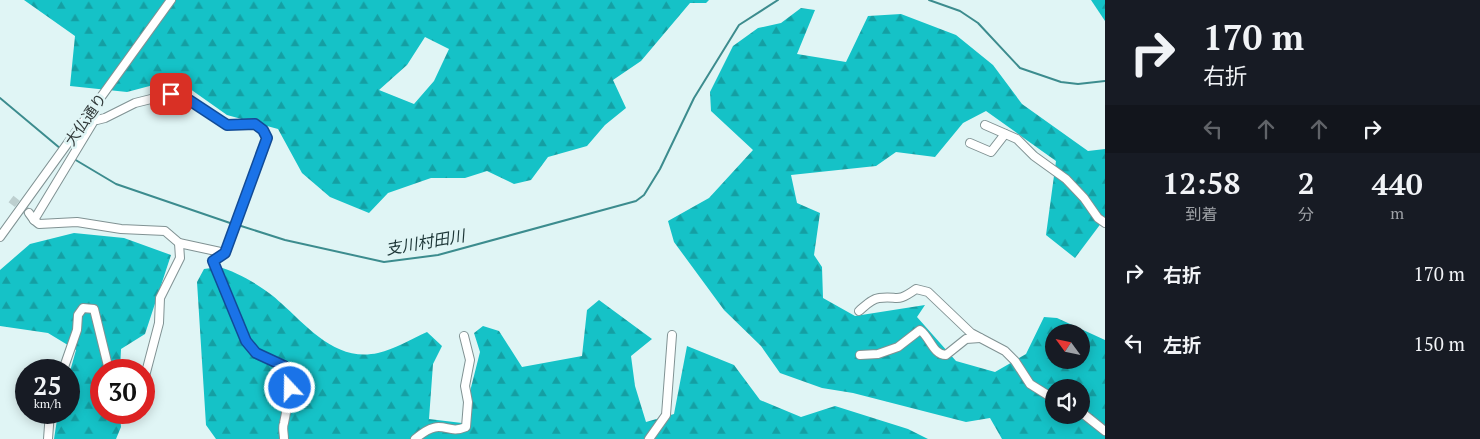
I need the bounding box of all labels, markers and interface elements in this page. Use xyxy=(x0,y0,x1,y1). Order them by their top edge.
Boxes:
text: 170 m xyxy=(1203,14,1304,60)
icon: right xyxy=(1120,20,1185,85)
text: 右折 xyxy=(1203,61,1247,90)
pin xyxy=(150,73,192,115)
icon: arrive xyxy=(157,80,185,108)
street label: 大仏通り xyxy=(60,89,110,149)
icon: left xyxy=(1199,115,1227,143)
icon: ahead xyxy=(1252,115,1280,143)
icon: ahead xyxy=(1305,115,1333,143)
icon: right xyxy=(1358,115,1386,143)
text: 12:58 xyxy=(1162,163,1240,203)
text: 2 xyxy=(1298,163,1315,203)
text: 440 xyxy=(1372,164,1423,204)
text: m xyxy=(1390,202,1404,224)
text: 到着 xyxy=(1185,203,1217,225)
text: 分 xyxy=(1298,203,1314,225)
water label: 支川村田川 xyxy=(384,224,468,260)
icon: right xyxy=(1120,259,1148,287)
text: 170 m xyxy=(1414,261,1465,286)
text: 右折 xyxy=(1163,262,1201,287)
north arrow xyxy=(1045,324,1090,369)
map controls xyxy=(1045,324,1090,424)
icon: left xyxy=(1120,329,1148,357)
text: 150 m xyxy=(1414,331,1465,356)
text: 左折 xyxy=(1163,332,1201,357)
speed limit sign: 30 xyxy=(90,359,155,424)
position arrow xyxy=(263,361,315,413)
text: 25 xyxy=(33,369,62,402)
button: sound xyxy=(1045,379,1090,424)
text: km/h xyxy=(34,396,61,411)

